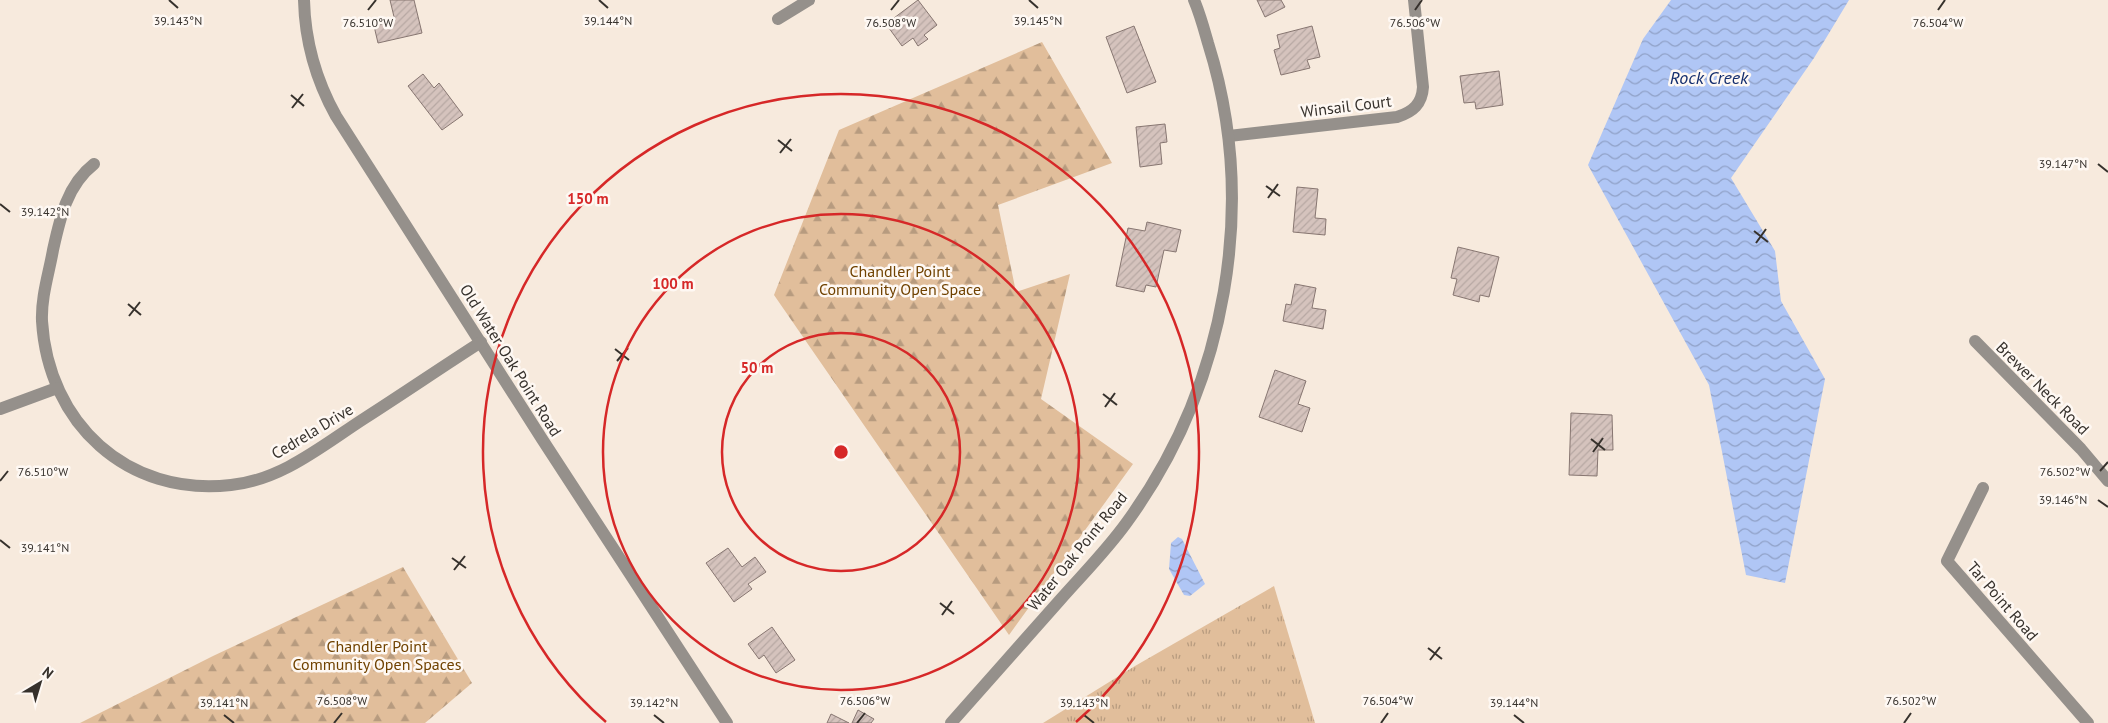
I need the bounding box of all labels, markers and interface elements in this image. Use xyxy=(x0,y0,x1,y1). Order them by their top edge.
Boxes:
text: 39.143°N xyxy=(154,13,202,28)
text: 39.144°N xyxy=(584,13,632,28)
text: 39.145°N xyxy=(1014,13,1062,28)
text: 76.510°W xyxy=(343,15,393,30)
text: 76.508°W xyxy=(866,15,916,30)
text: 76.506°W xyxy=(1390,15,1440,30)
text: 76.504°W xyxy=(1913,15,1963,30)
water label: Rock Creek xyxy=(1670,66,1749,89)
street label: Winsail Court xyxy=(1299,90,1393,121)
text: 39.147°N xyxy=(2039,156,2087,171)
text: 150 m xyxy=(567,189,609,208)
text: 39.142°N xyxy=(21,204,69,219)
park label: Chandler Point Community Open Space xyxy=(819,261,981,299)
text: 100 m xyxy=(652,274,694,293)
street label: Old Water Oak Point Road xyxy=(456,280,566,440)
street label: Brewer Neck Road xyxy=(1992,337,2094,439)
text: 50 m xyxy=(741,358,773,377)
street label: Cedrela Drive xyxy=(268,399,356,463)
centre of rings xyxy=(832,443,850,461)
text: 76.510°W xyxy=(18,464,68,479)
text: 76.502°W xyxy=(2040,464,2090,479)
street label: Water Oak Point Road xyxy=(1023,487,1131,615)
text: 39.146°N xyxy=(2039,492,2087,507)
text: 39.141°N xyxy=(21,540,69,555)
street label: Tar Point Road xyxy=(1963,557,2043,645)
park label: Chandler Point Community Open Spaces xyxy=(293,636,462,674)
north arrow xyxy=(15,658,65,708)
text: N xyxy=(39,663,57,683)
text: 76.508°W xyxy=(317,693,367,708)
text: 76.506°W xyxy=(840,693,890,708)
text: 76.504°W xyxy=(1363,693,1413,708)
text: 76.502°W xyxy=(1886,693,1936,708)
text: 39.141°N xyxy=(200,695,248,710)
text: 39.142°N xyxy=(630,695,678,710)
text: 39.143°N xyxy=(1060,695,1108,710)
text: 39.144°N xyxy=(1490,695,1538,710)

